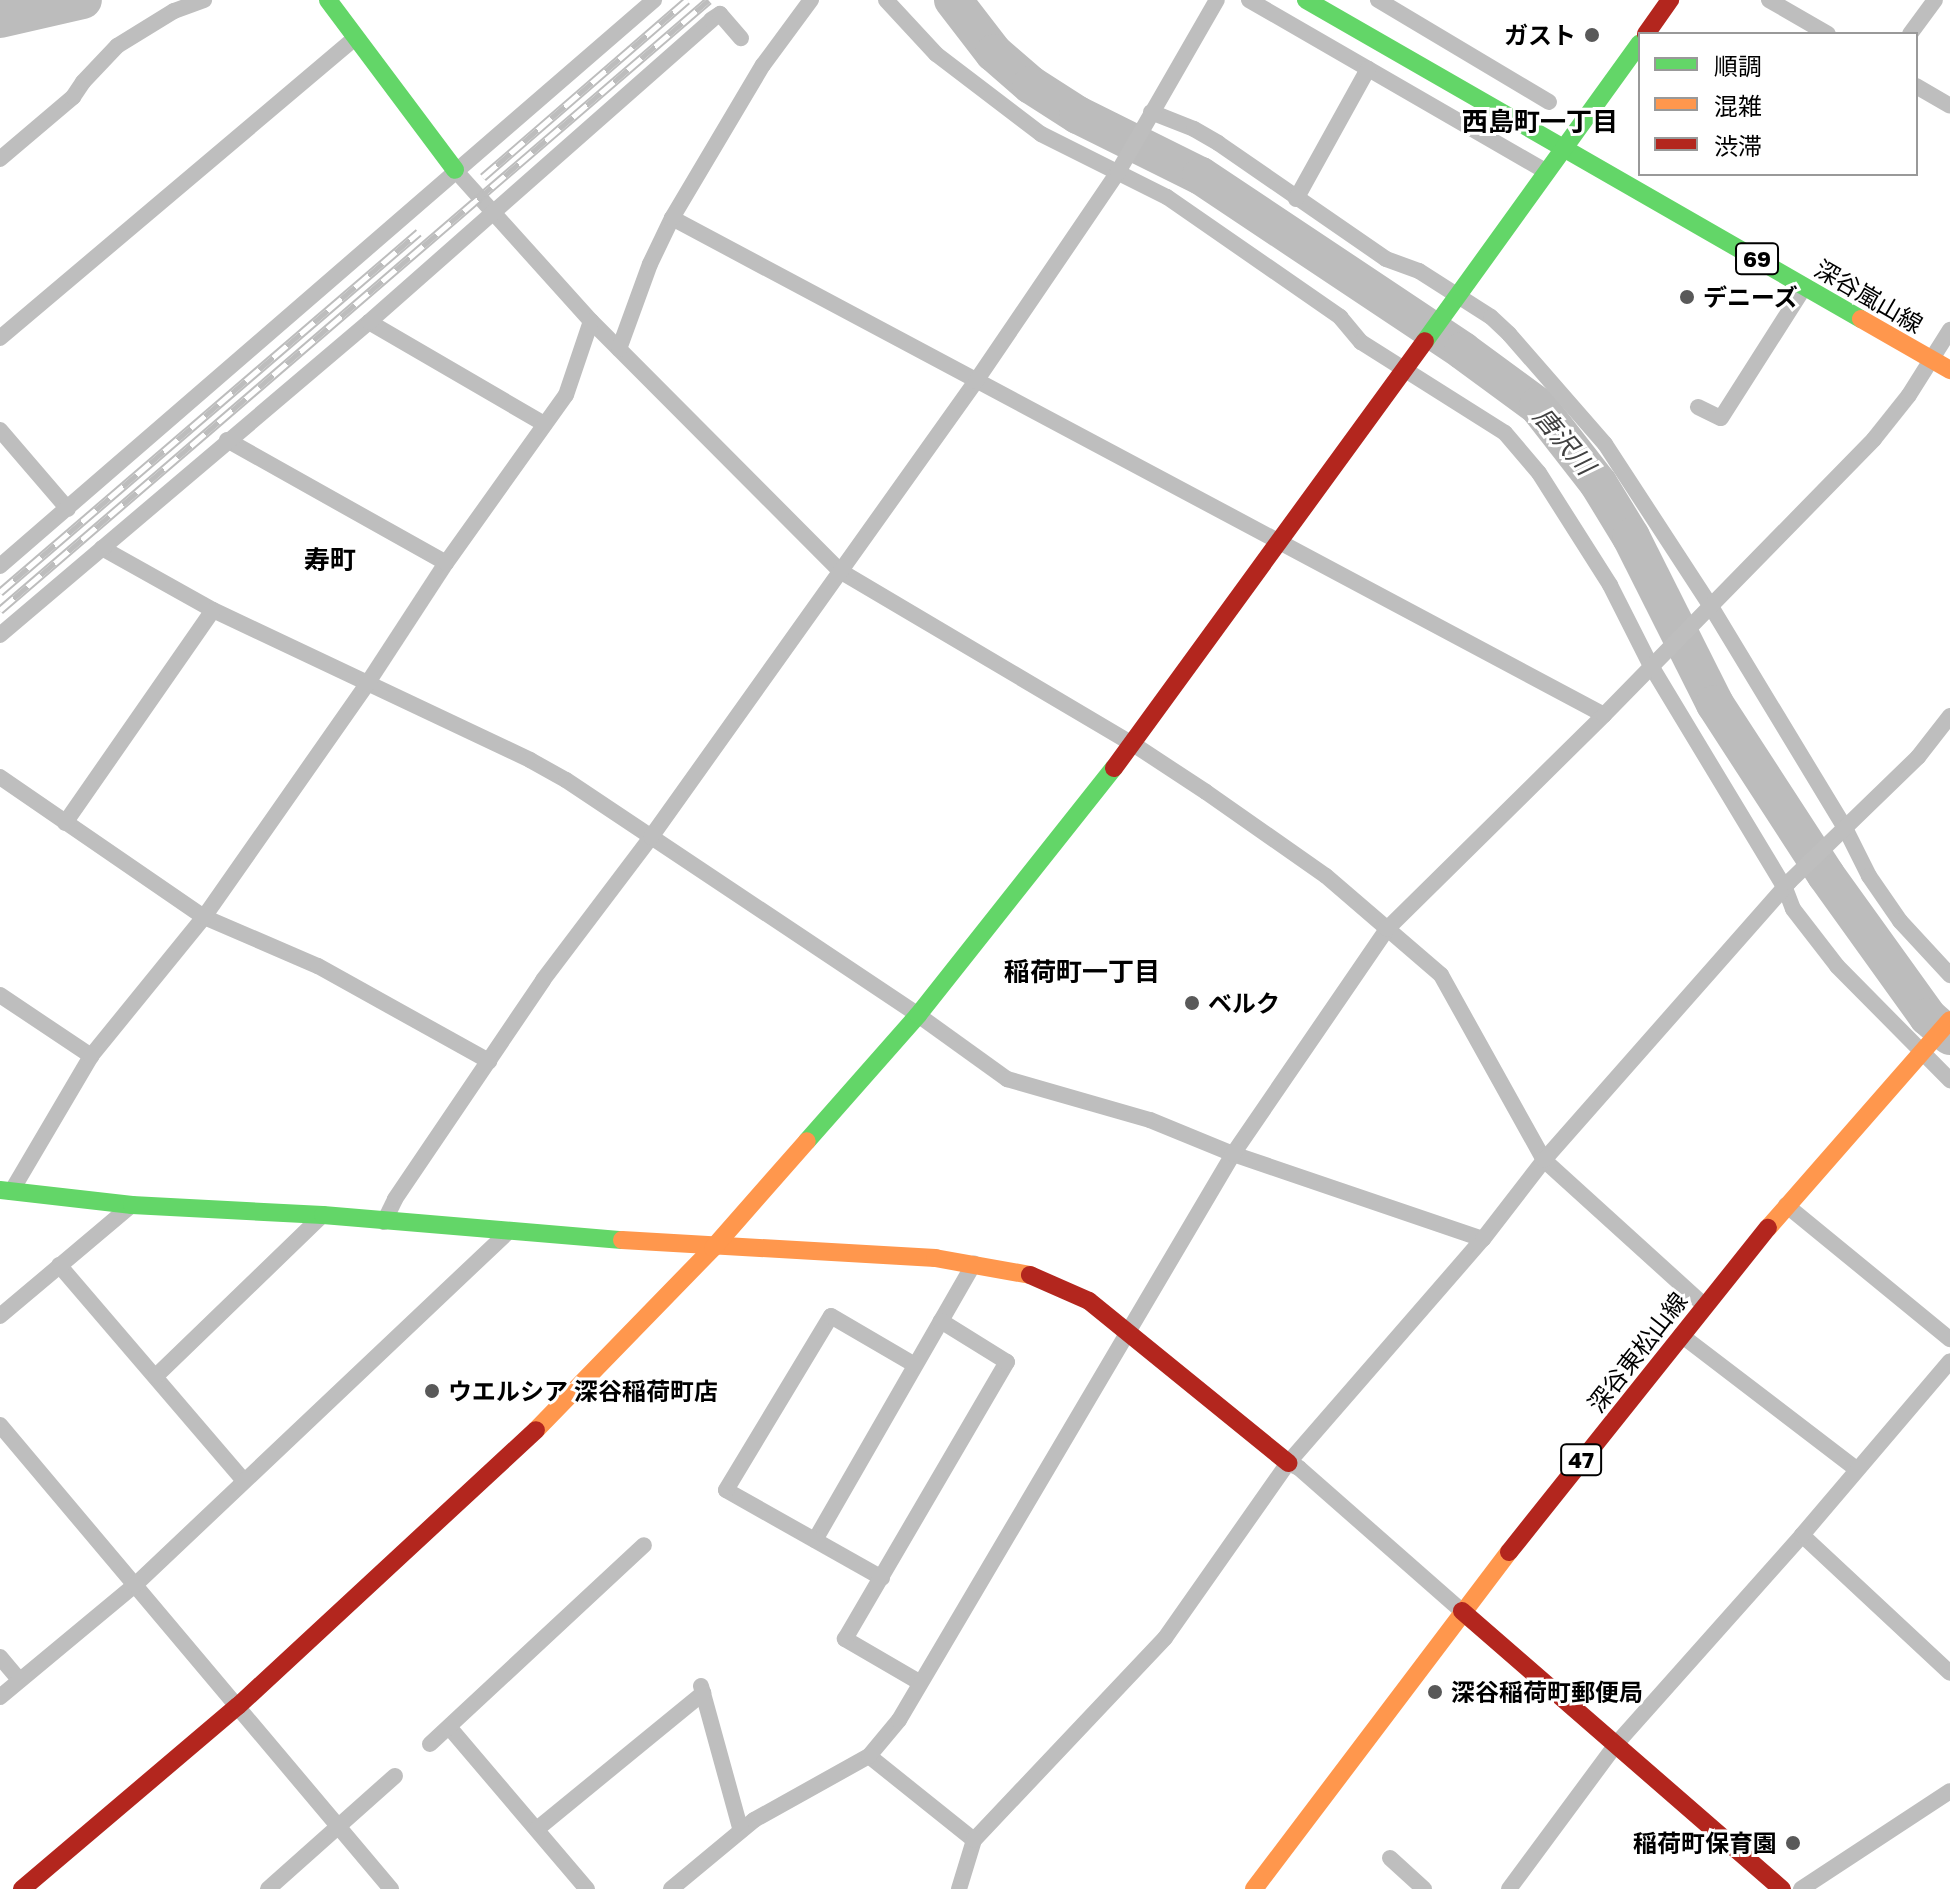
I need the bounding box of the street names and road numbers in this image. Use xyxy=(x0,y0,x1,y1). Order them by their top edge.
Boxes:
road number: 69 xyxy=(1735,241,1779,277)
street label: 深谷嵐山線 xyxy=(1810,254,1928,338)
street label: 深谷東松山線 xyxy=(1581,1286,1693,1418)
road number: 47 xyxy=(1559,1442,1603,1478)

